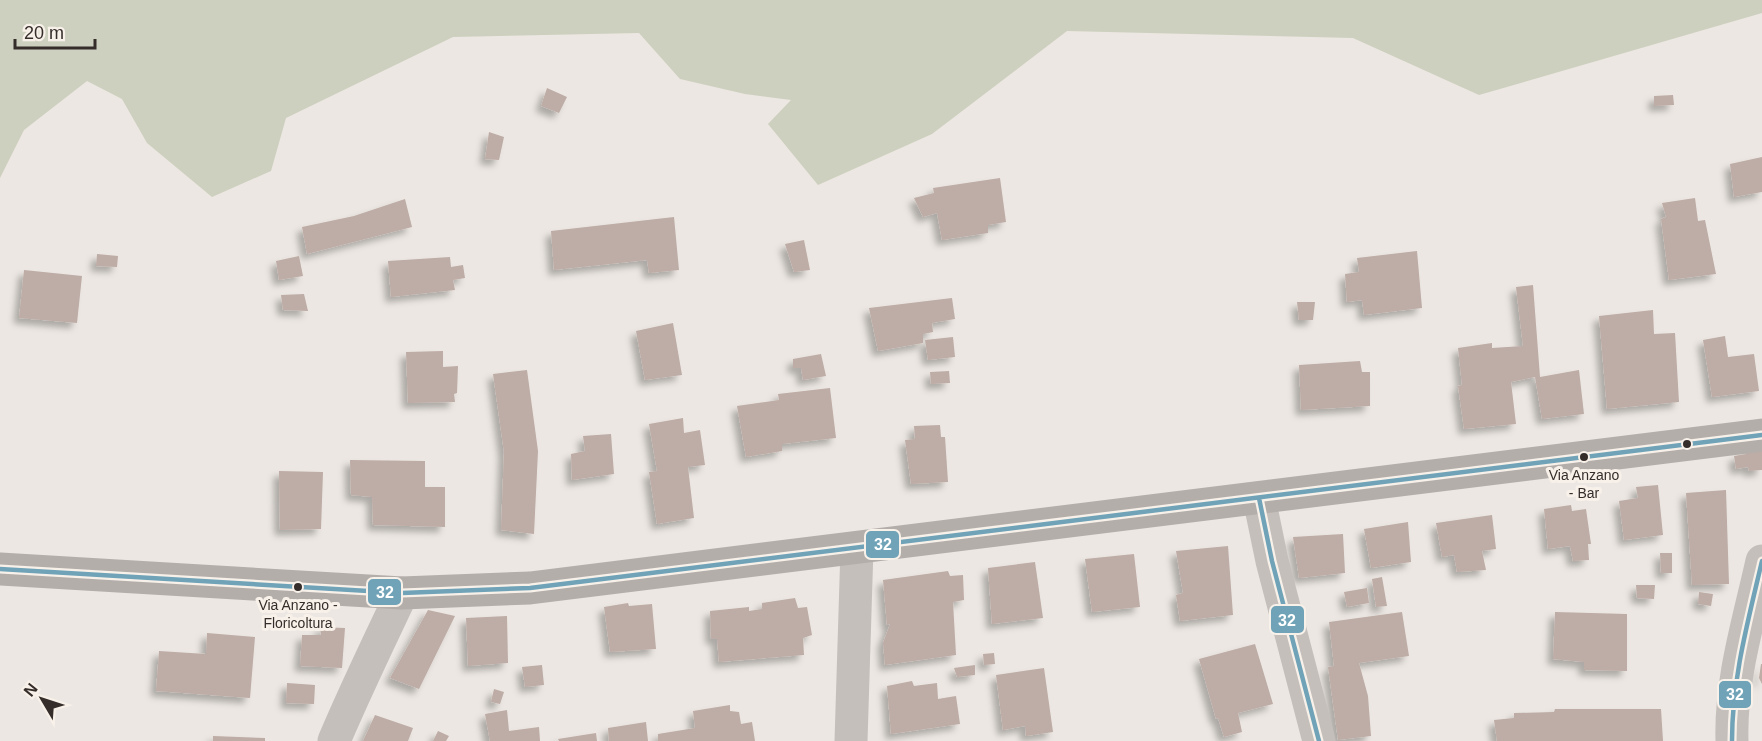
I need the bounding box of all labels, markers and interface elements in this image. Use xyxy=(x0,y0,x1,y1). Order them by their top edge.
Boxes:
scale bar xyxy=(15,12,94,50)
text: 20 m xyxy=(24,23,64,43)
unlabelled marker xyxy=(1681,438,1693,450)
marker: Via Anzano - Bar xyxy=(1578,451,1590,463)
place label: Via Anzano - Bar xyxy=(1549,467,1619,501)
line badge: 32 xyxy=(865,530,900,559)
text: 32 xyxy=(874,536,892,553)
line badge: 32 xyxy=(367,578,402,606)
marker: Via Anzano - Floricoltura xyxy=(292,581,304,593)
text: 32 xyxy=(376,584,394,601)
place label: Via Anzano - Floricoltura xyxy=(258,597,338,631)
line badge: 32 xyxy=(1270,605,1305,634)
text: 32 xyxy=(1278,612,1296,629)
north arrow xyxy=(12,669,72,729)
text: N xyxy=(20,680,41,700)
line badge: 32 xyxy=(1718,680,1752,709)
text: 32 xyxy=(1726,686,1744,703)

